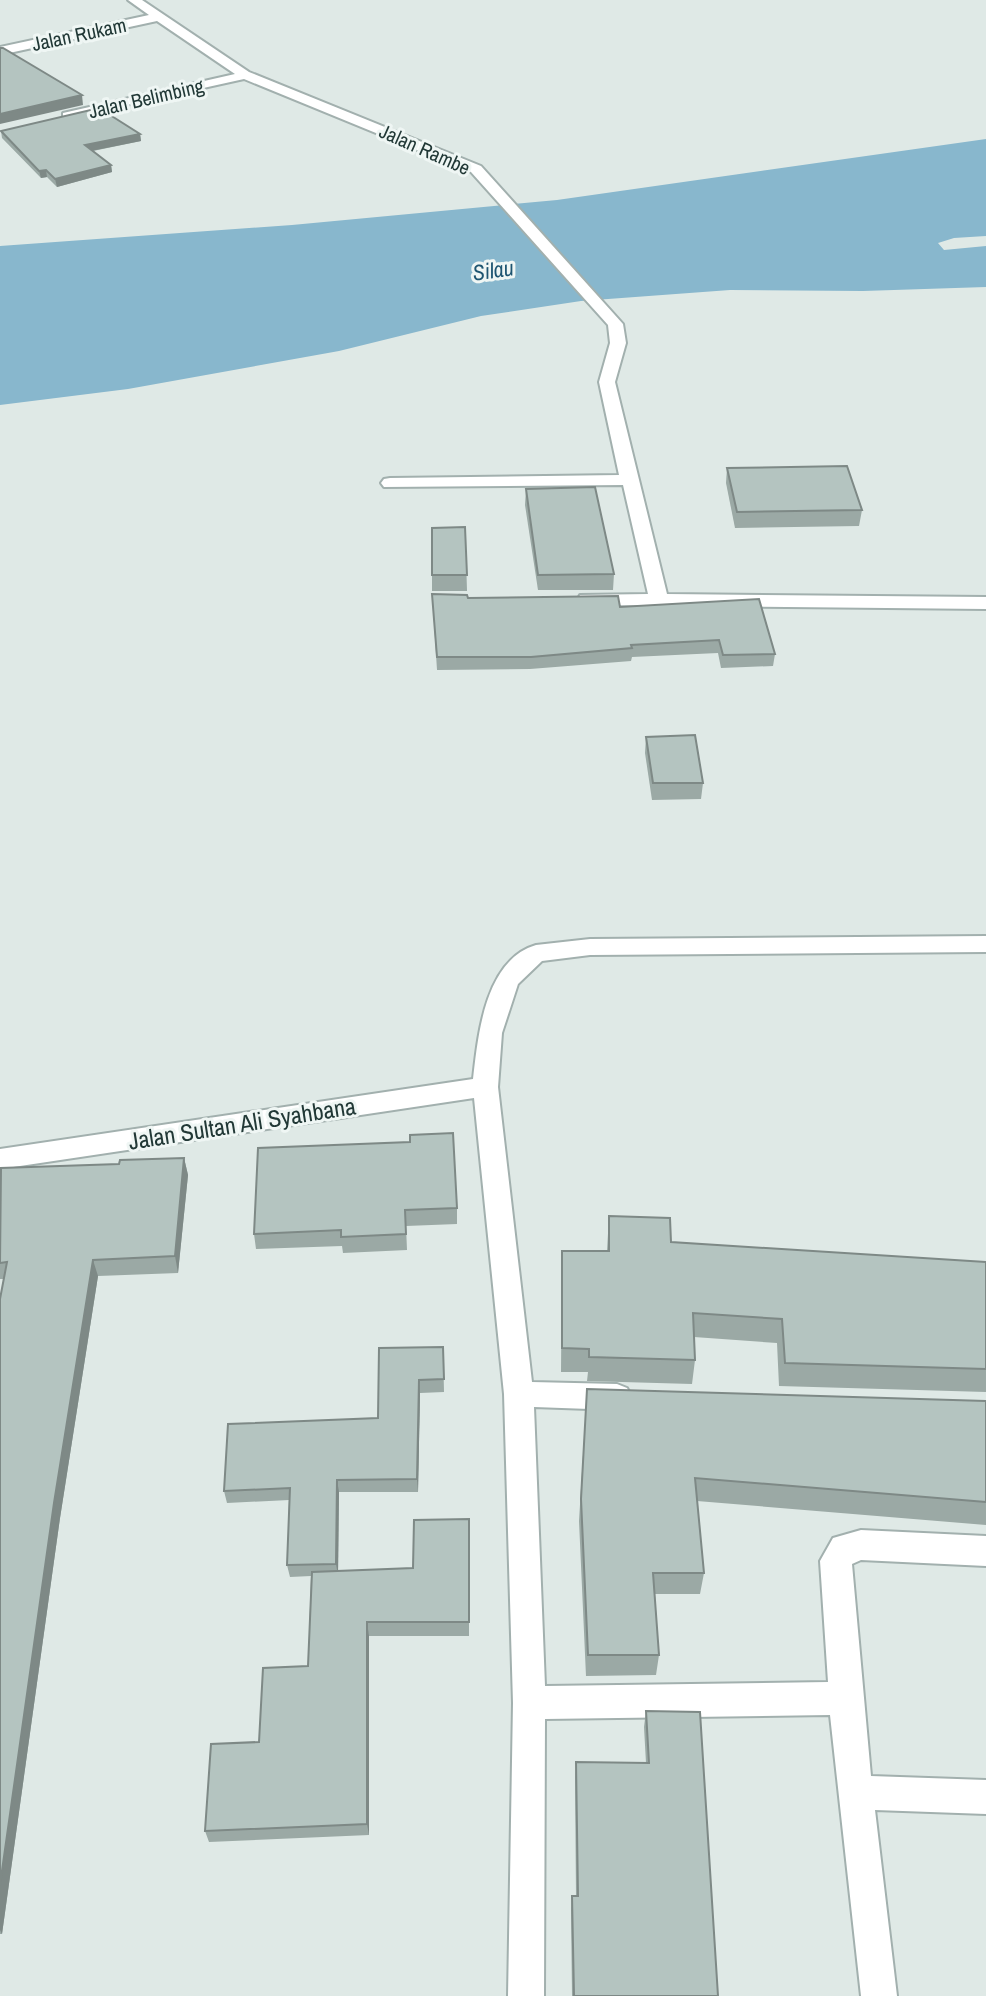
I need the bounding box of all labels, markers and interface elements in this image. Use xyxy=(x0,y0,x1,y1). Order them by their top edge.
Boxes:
street label: Jalan Rukam xyxy=(29,11,129,57)
street label: Jalan Belimbing xyxy=(86,72,206,124)
street label: Jalan Rambe xyxy=(375,117,475,181)
water label: Silau xyxy=(471,252,515,288)
street label: Jalan Sultan Ali Syahbana xyxy=(126,1089,358,1157)

